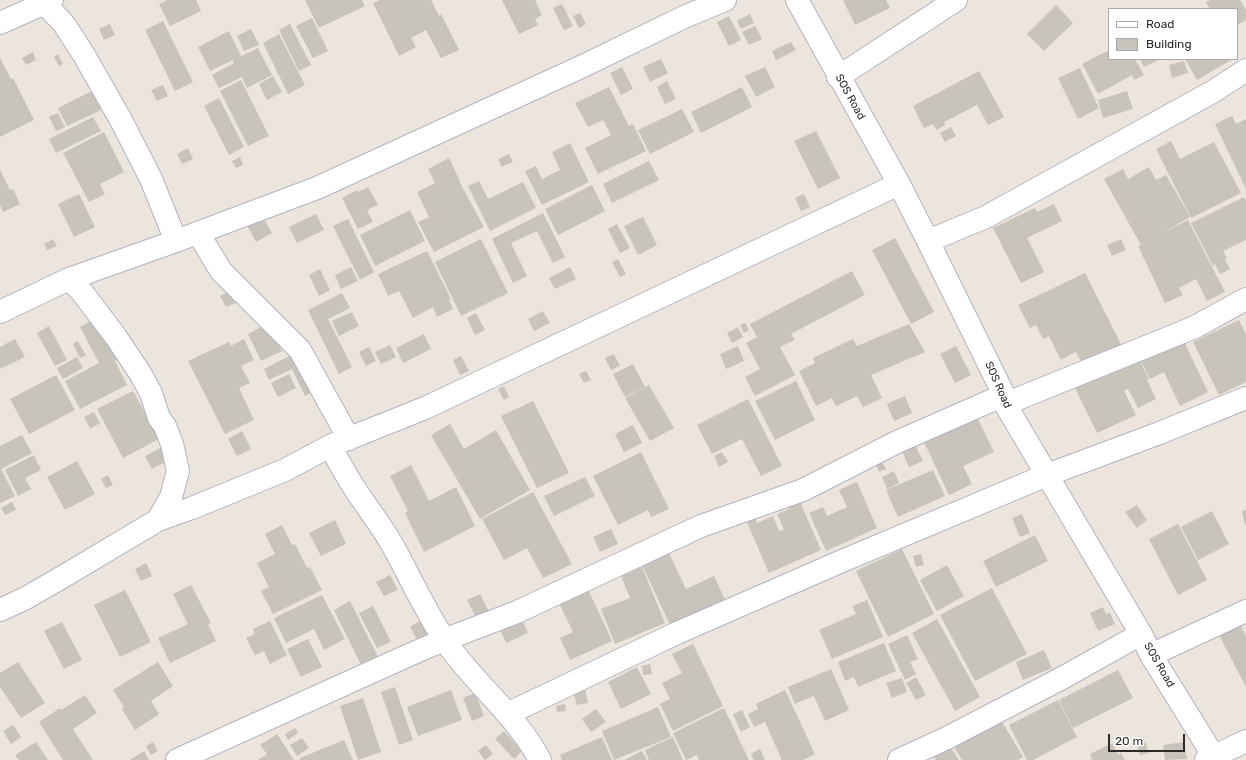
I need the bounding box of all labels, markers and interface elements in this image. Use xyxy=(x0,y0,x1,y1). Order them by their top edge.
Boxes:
legend xyxy=(1108,8,1238,60)
text: Road xyxy=(1146,17,1174,31)
text: Building xyxy=(1146,37,1192,51)
street label: SOS Road xyxy=(832,72,868,122)
street label: SOS Road xyxy=(982,360,1014,410)
street label: SOS Road xyxy=(1141,640,1177,690)
scale bar xyxy=(1110,726,1187,752)
text: 20 m xyxy=(1115,734,1143,748)

